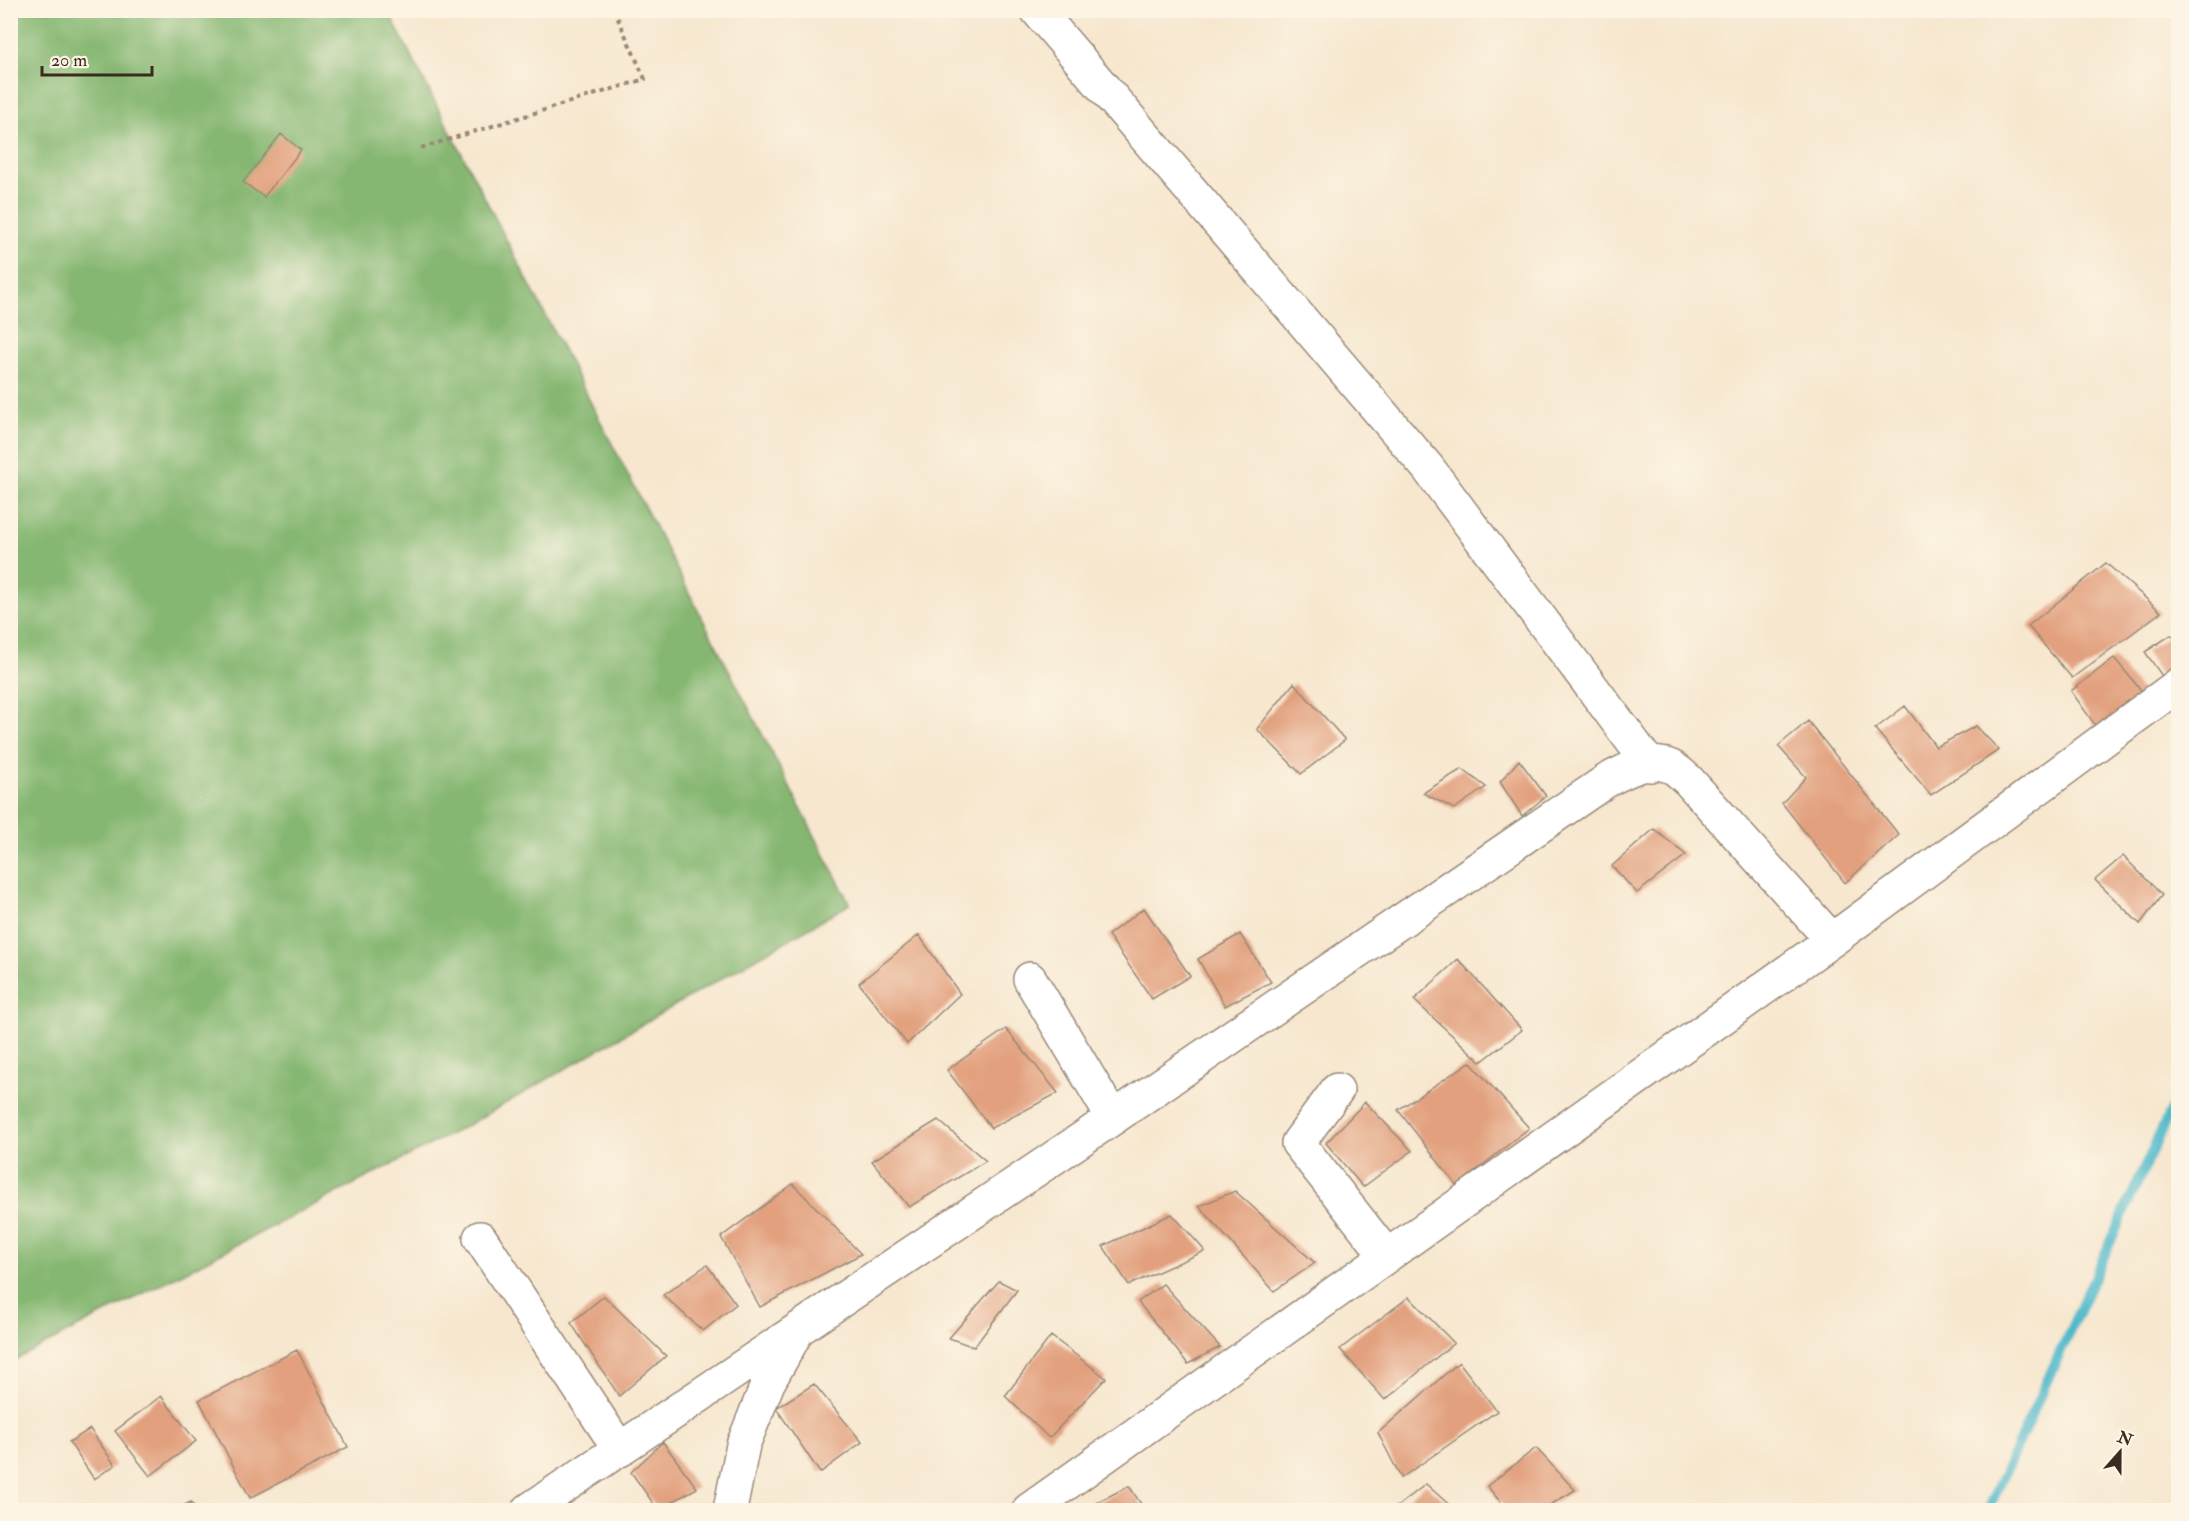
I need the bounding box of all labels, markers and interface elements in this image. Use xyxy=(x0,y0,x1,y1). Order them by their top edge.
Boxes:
scale bar xyxy=(42,39,152,77)
text: 20 m xyxy=(51,49,87,72)
north arrow xyxy=(2090,1422,2150,1482)
text: N xyxy=(2114,1427,2136,1451)

